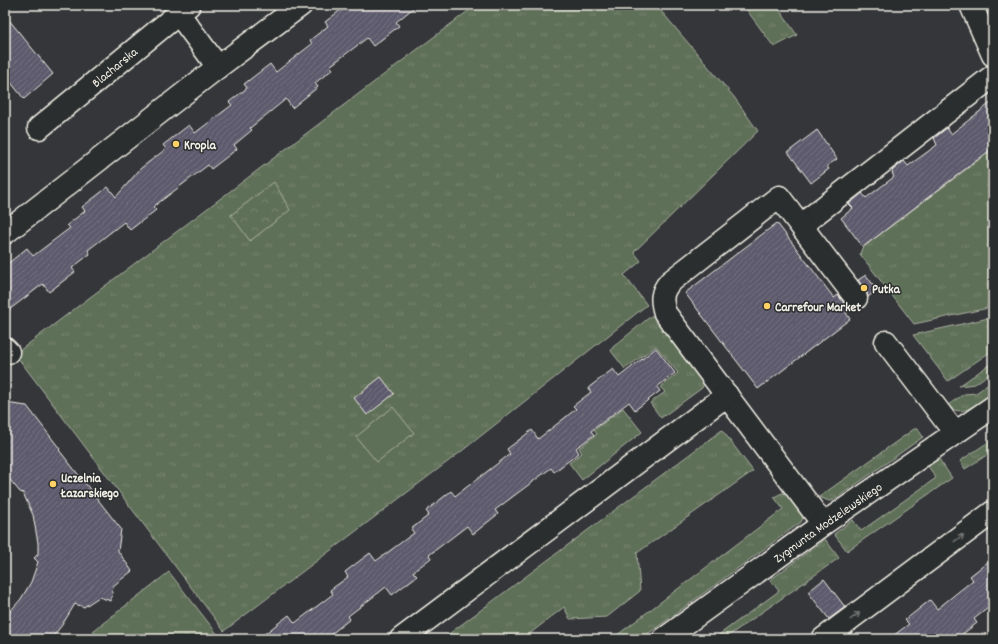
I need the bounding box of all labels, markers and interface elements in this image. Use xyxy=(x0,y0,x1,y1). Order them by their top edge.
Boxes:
street label: Blacharska xyxy=(89,43,143,93)
place label: Kropla xyxy=(184,137,217,156)
marker: Kropla xyxy=(171,139,181,149)
place label: Putka xyxy=(872,281,901,300)
marker: Putka xyxy=(859,283,869,293)
place label: Carrefour Market xyxy=(775,299,861,318)
marker: Carrefour Market xyxy=(762,301,772,311)
place label: Uczelnia Łazarskiego xyxy=(60,470,119,504)
marker: Uczelnia Łazarskiego xyxy=(48,479,58,489)
street label: Zygmunta Modzelewskiego xyxy=(770,479,887,569)
one-way arrow xyxy=(953,534,964,542)
one-way arrow xyxy=(849,612,860,620)

